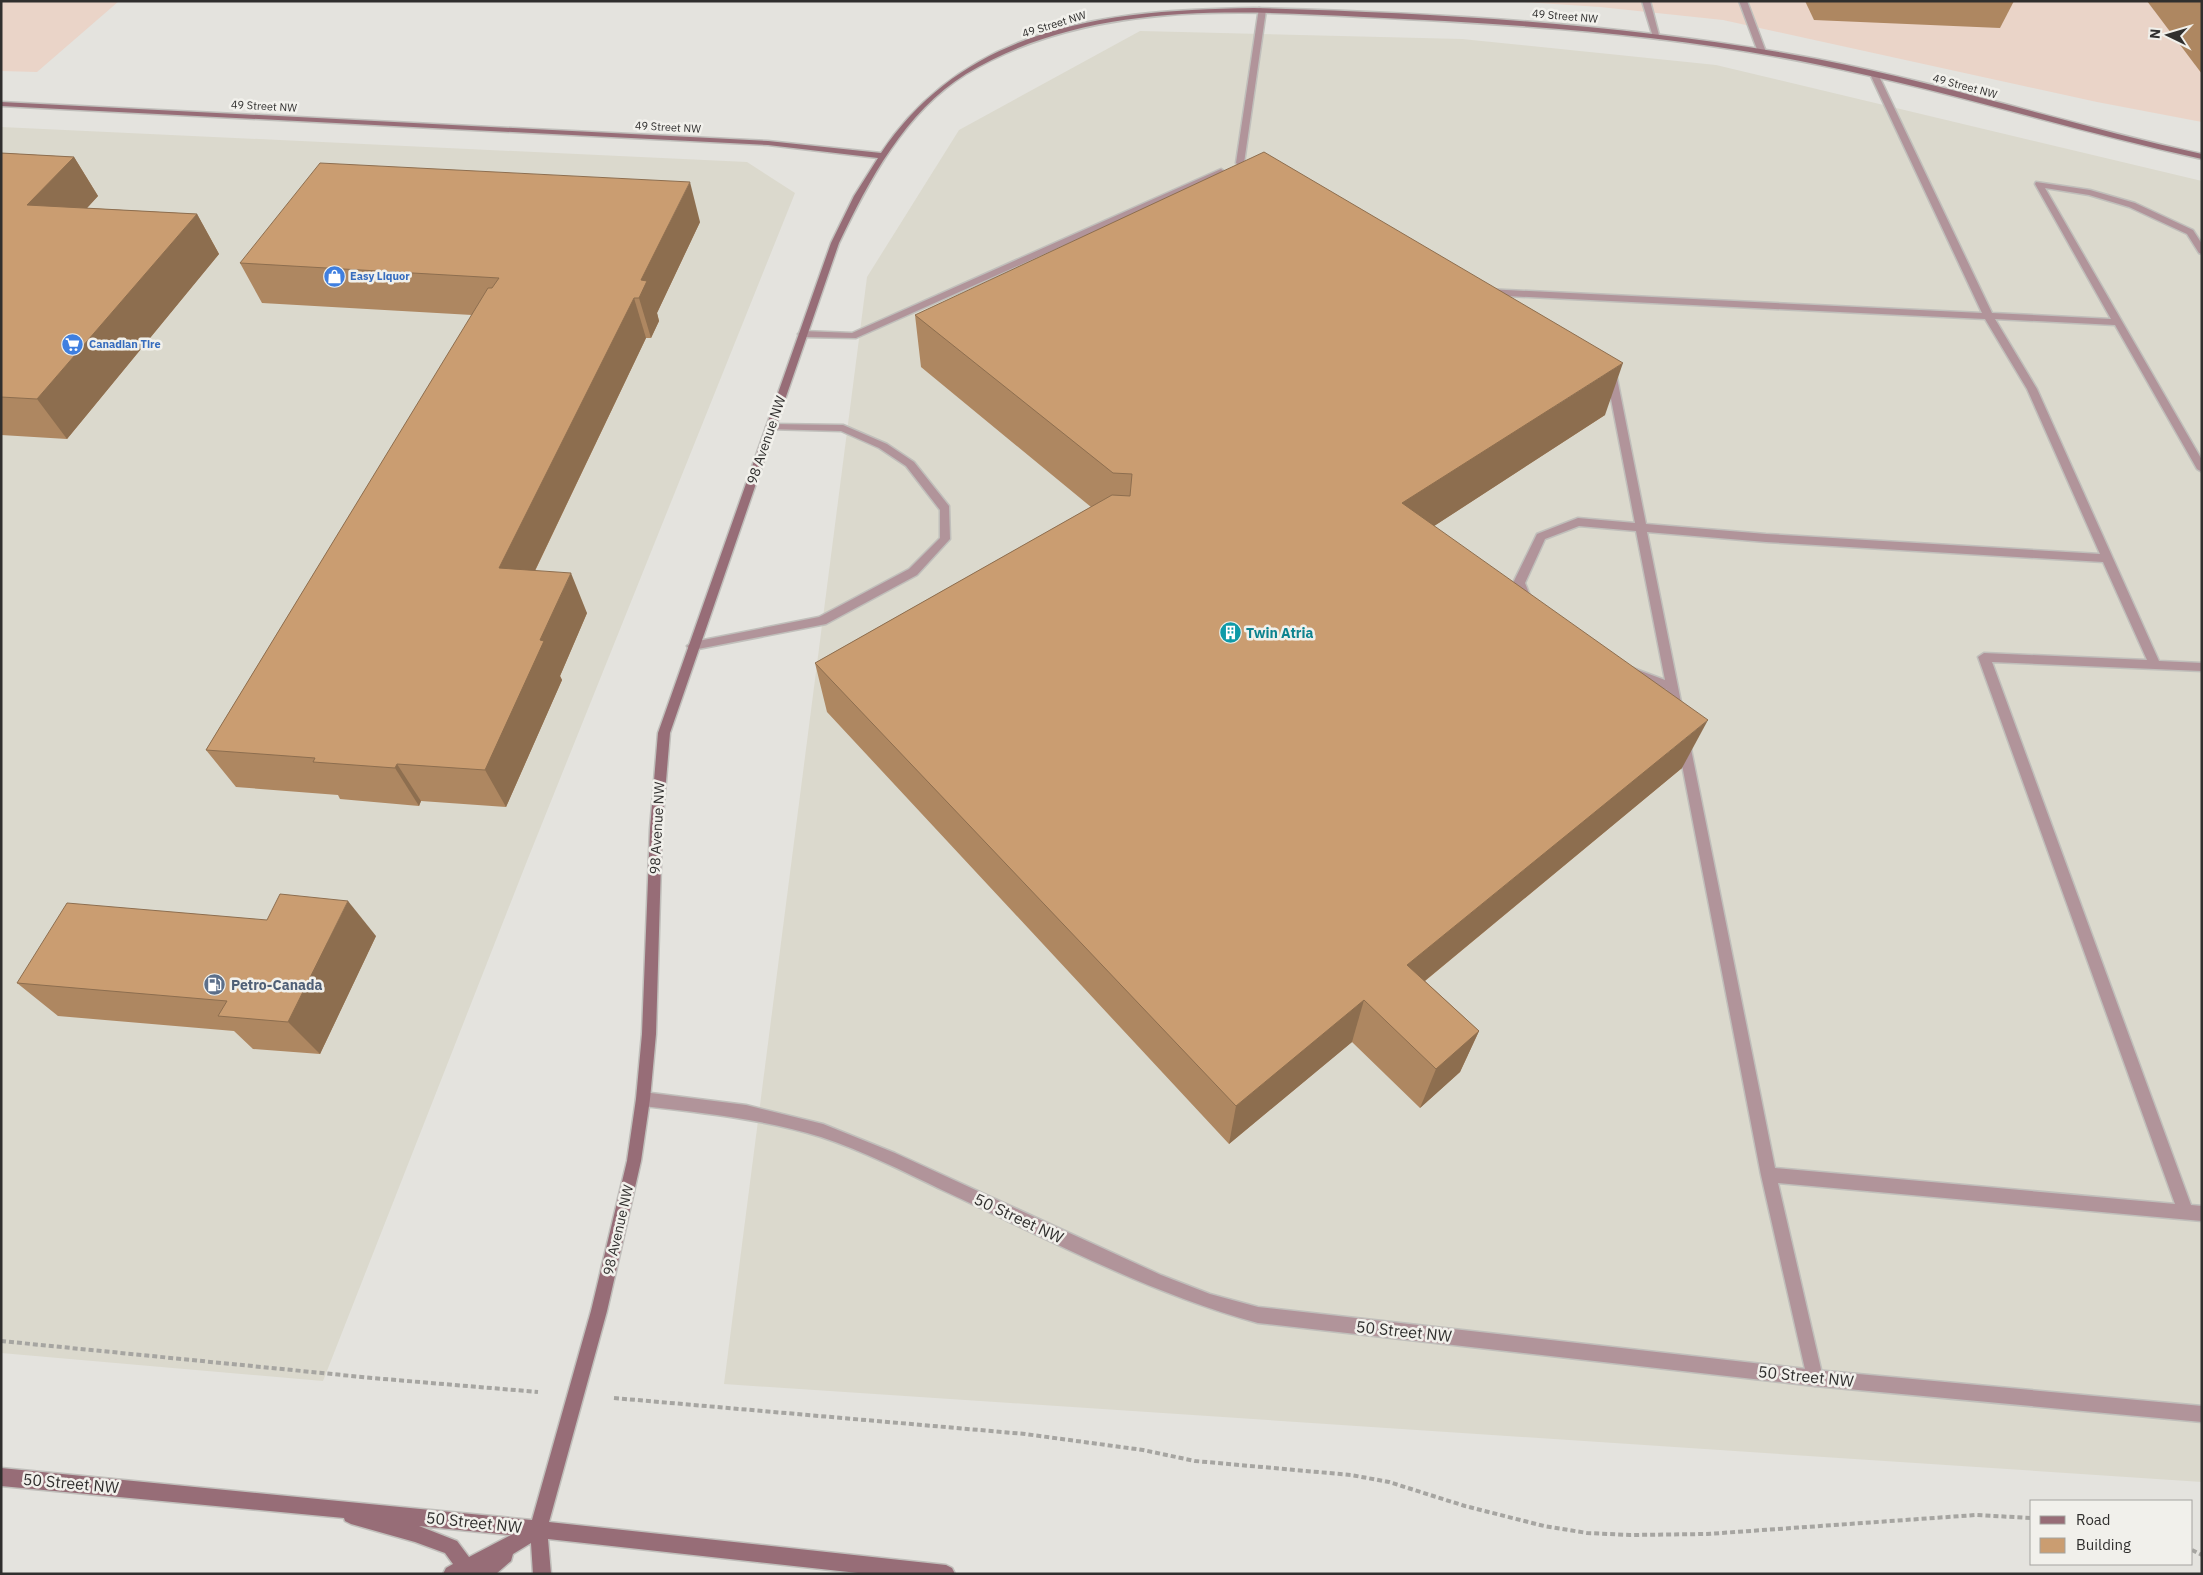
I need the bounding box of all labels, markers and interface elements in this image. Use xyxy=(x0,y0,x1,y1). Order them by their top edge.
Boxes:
street label: 49 Street NW xyxy=(1531,6,1599,26)
street label: 49 Street NW xyxy=(1020,8,1088,40)
north arrow xyxy=(2143,10,2193,60)
text: N xyxy=(2146,28,2164,40)
street label: 49 Street NW xyxy=(1931,71,1999,101)
street label: 49 Street NW xyxy=(231,97,298,115)
street label: 49 Street NW xyxy=(635,118,702,136)
shop icon: Easy Liquor xyxy=(322,264,346,288)
place label: Easy Liquor xyxy=(350,269,410,283)
supermarket icon: Canadian Tire xyxy=(61,332,85,356)
place label: Canadian Tire xyxy=(89,337,161,351)
street label: 98 Avenue NW xyxy=(742,393,790,487)
building icon: Twin Atria xyxy=(1218,621,1242,645)
place label: Twin Atria xyxy=(1246,624,1313,642)
street label: 98 Avenue NW xyxy=(646,781,668,875)
fuel station icon: Petro-Canada xyxy=(203,973,227,997)
place label: Petro-Canada xyxy=(231,976,323,994)
street label: 98 Avenue NW xyxy=(599,1182,637,1277)
street label: 50 Street NW xyxy=(971,1189,1067,1247)
street label: 50 Street NW xyxy=(1355,1316,1453,1346)
street label: 50 Street NW xyxy=(1757,1361,1855,1391)
street label: 50 Street NW xyxy=(22,1469,120,1497)
legend xyxy=(2030,1500,2193,1565)
street label: 50 Street NW xyxy=(425,1507,523,1537)
text: Road xyxy=(2076,1510,2111,1529)
text: Building xyxy=(2076,1535,2131,1554)

